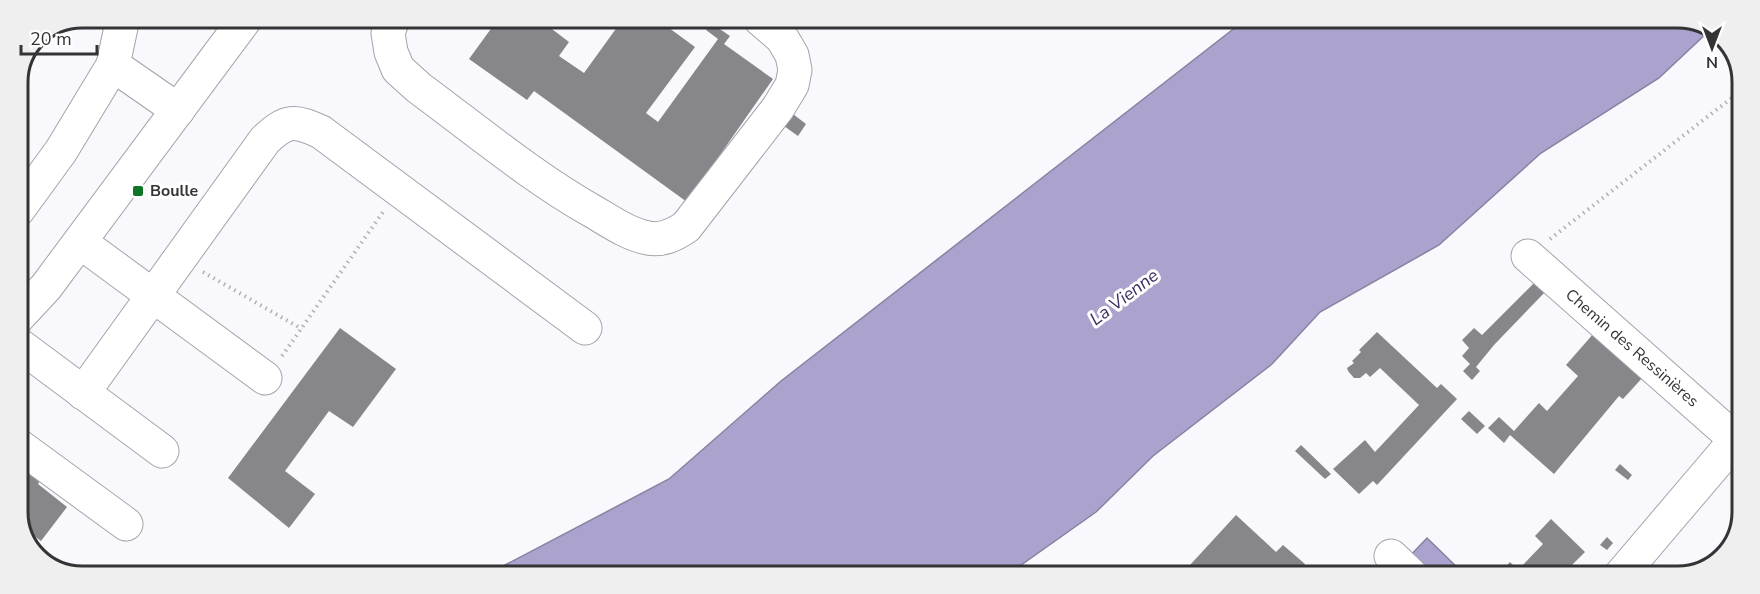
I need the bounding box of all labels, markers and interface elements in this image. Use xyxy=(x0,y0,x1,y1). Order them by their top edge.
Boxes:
scale bar xyxy=(21,18,98,56)
north arrow xyxy=(1682,18,1742,78)
text: 20 m xyxy=(30,27,72,51)
text: N xyxy=(1706,51,1718,73)
place label: Boulle xyxy=(150,180,199,202)
marker: Boulle xyxy=(131,184,145,198)
water label: La Vienne xyxy=(1085,263,1164,331)
street label: Chemin des Ressinières xyxy=(1561,284,1703,412)

